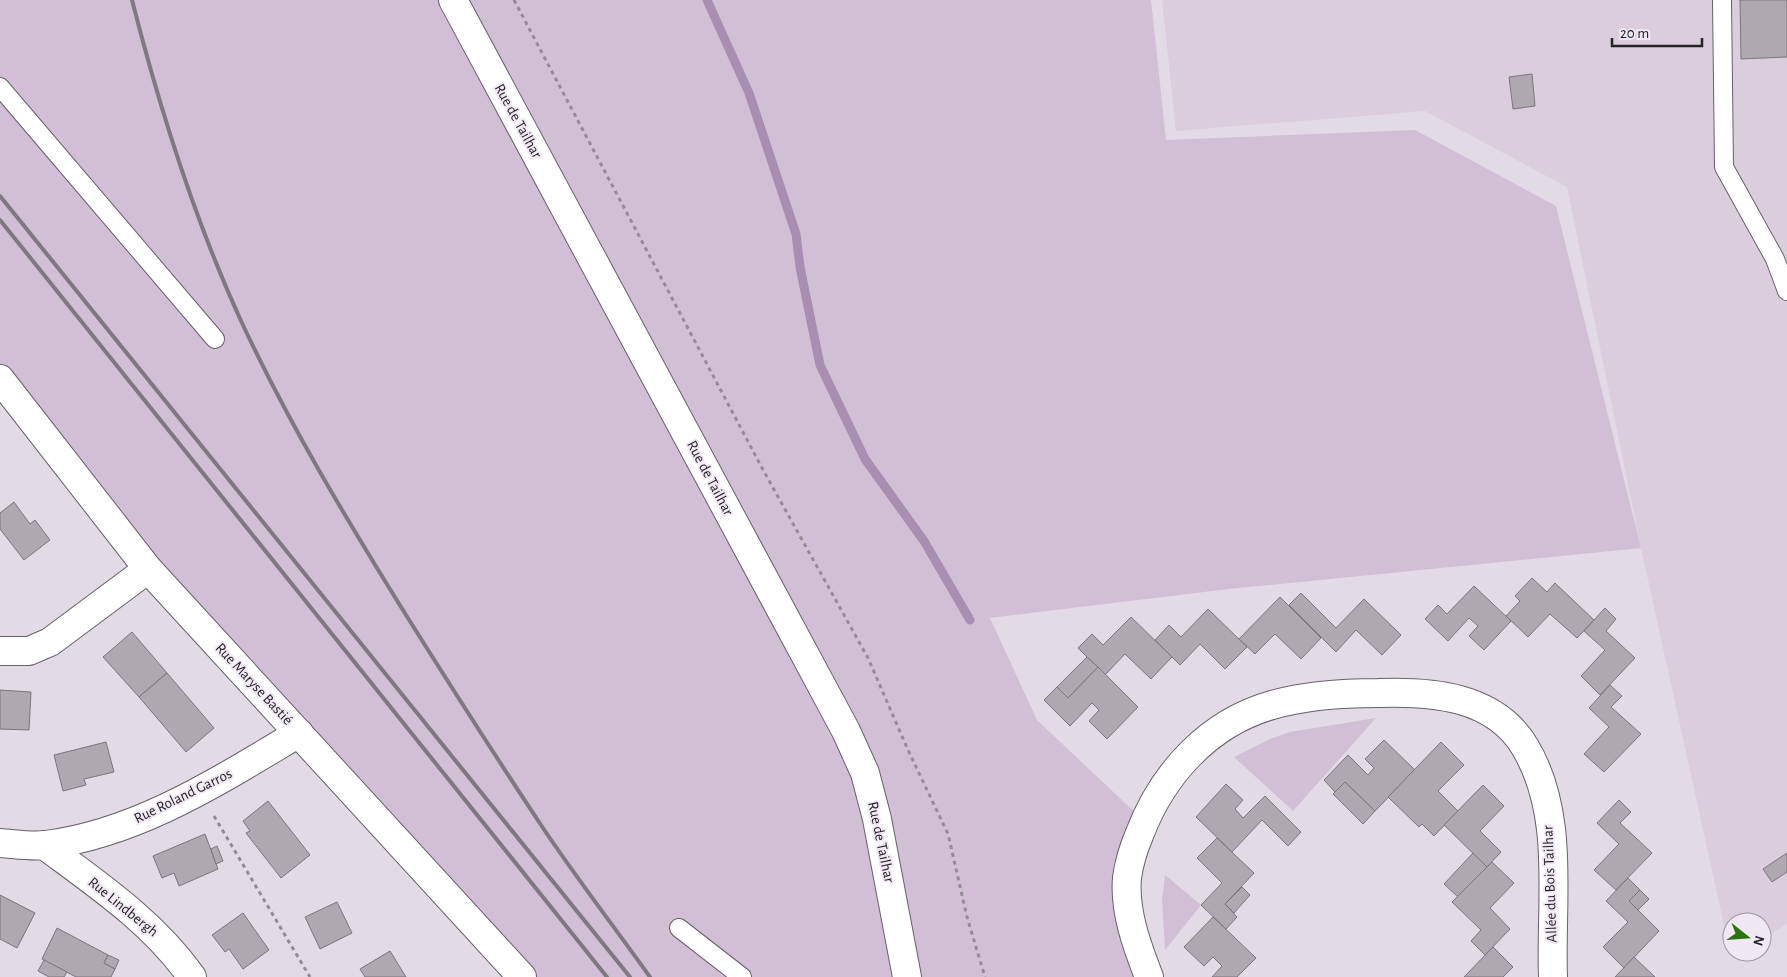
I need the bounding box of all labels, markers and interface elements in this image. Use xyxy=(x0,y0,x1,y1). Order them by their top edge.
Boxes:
scale bar xyxy=(1612,15,1702,47)
text: 20 m xyxy=(1620,26,1649,41)
street label: Rue de Tailhar xyxy=(491,81,545,161)
street label: Rue de Tailhar xyxy=(684,438,736,518)
street label: Rue Maryse Bastié xyxy=(212,640,296,728)
street label: Rue Roland Garros xyxy=(132,766,234,826)
street label: Rue de Tailhar xyxy=(865,800,897,884)
street label: Allée du Bois Tailhar xyxy=(1540,825,1560,943)
street label: Rue Lindbergh xyxy=(85,874,161,940)
north arrow xyxy=(1722,912,1772,962)
text: N xyxy=(1750,934,1767,947)

